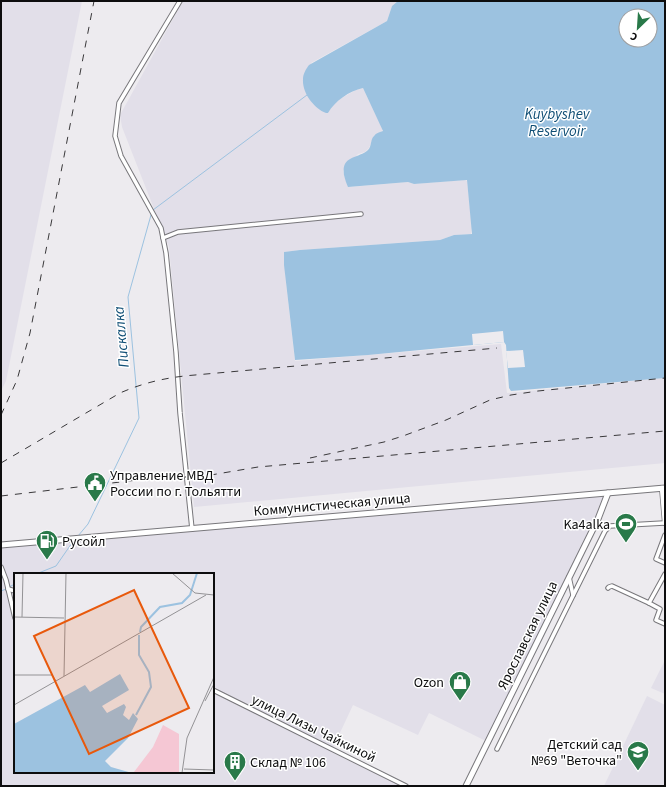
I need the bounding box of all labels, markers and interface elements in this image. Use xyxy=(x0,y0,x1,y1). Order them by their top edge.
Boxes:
north arrow xyxy=(618,8,658,48)
text: С xyxy=(627,28,640,45)
water label: Kuybyshev Reservoir xyxy=(525,104,591,142)
water label: Пискалка xyxy=(108,305,135,369)
place label: Управление МВД России по г. Тольятти xyxy=(110,466,241,502)
public building icon: Управление МВД России по г. Тольятти xyxy=(82,470,108,503)
street label: Коммунистическая улица xyxy=(253,488,411,522)
sports icon: Ka4alka xyxy=(613,511,639,544)
place label: Ka4alka xyxy=(563,515,610,535)
fuel station icon: Русойл xyxy=(34,528,60,561)
place label: Русойл xyxy=(62,532,105,552)
inset map xyxy=(14,573,214,773)
street label: Ярославская улица xyxy=(493,578,563,693)
shop icon: Ozon xyxy=(447,669,473,702)
place label: Ozon xyxy=(414,673,444,693)
street label: улица Лизы Чайкиной xyxy=(248,690,379,768)
place label: Детский сад №69 "Веточка" xyxy=(531,735,623,771)
school or university icon: Детский сад №69 "Веточка" xyxy=(625,739,651,772)
building icon: Склад № 106 xyxy=(222,749,248,782)
place label: Склад № 106 xyxy=(250,753,326,773)

